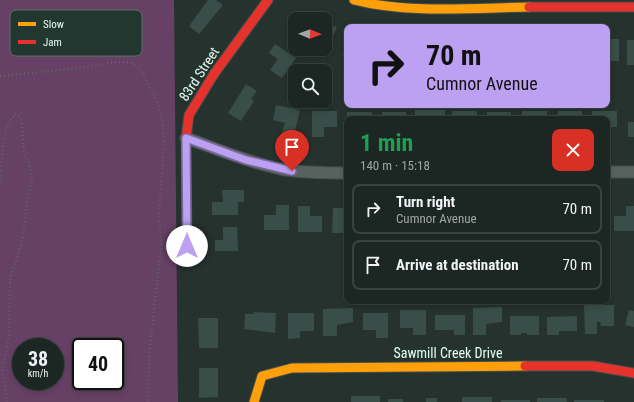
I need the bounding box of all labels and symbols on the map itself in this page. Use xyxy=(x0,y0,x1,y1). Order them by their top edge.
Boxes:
legend xyxy=(10,10,142,56)
north arrow xyxy=(288,12,332,56)
text: Slow xyxy=(43,18,64,31)
text: Jam xyxy=(43,36,62,49)
street label: 83rd Street xyxy=(176,44,222,104)
pin xyxy=(275,130,309,171)
position arrow xyxy=(166,225,208,267)
speed limit sign: 40 xyxy=(72,338,124,390)
street label: Sawmill Creek Drive xyxy=(393,345,503,361)

